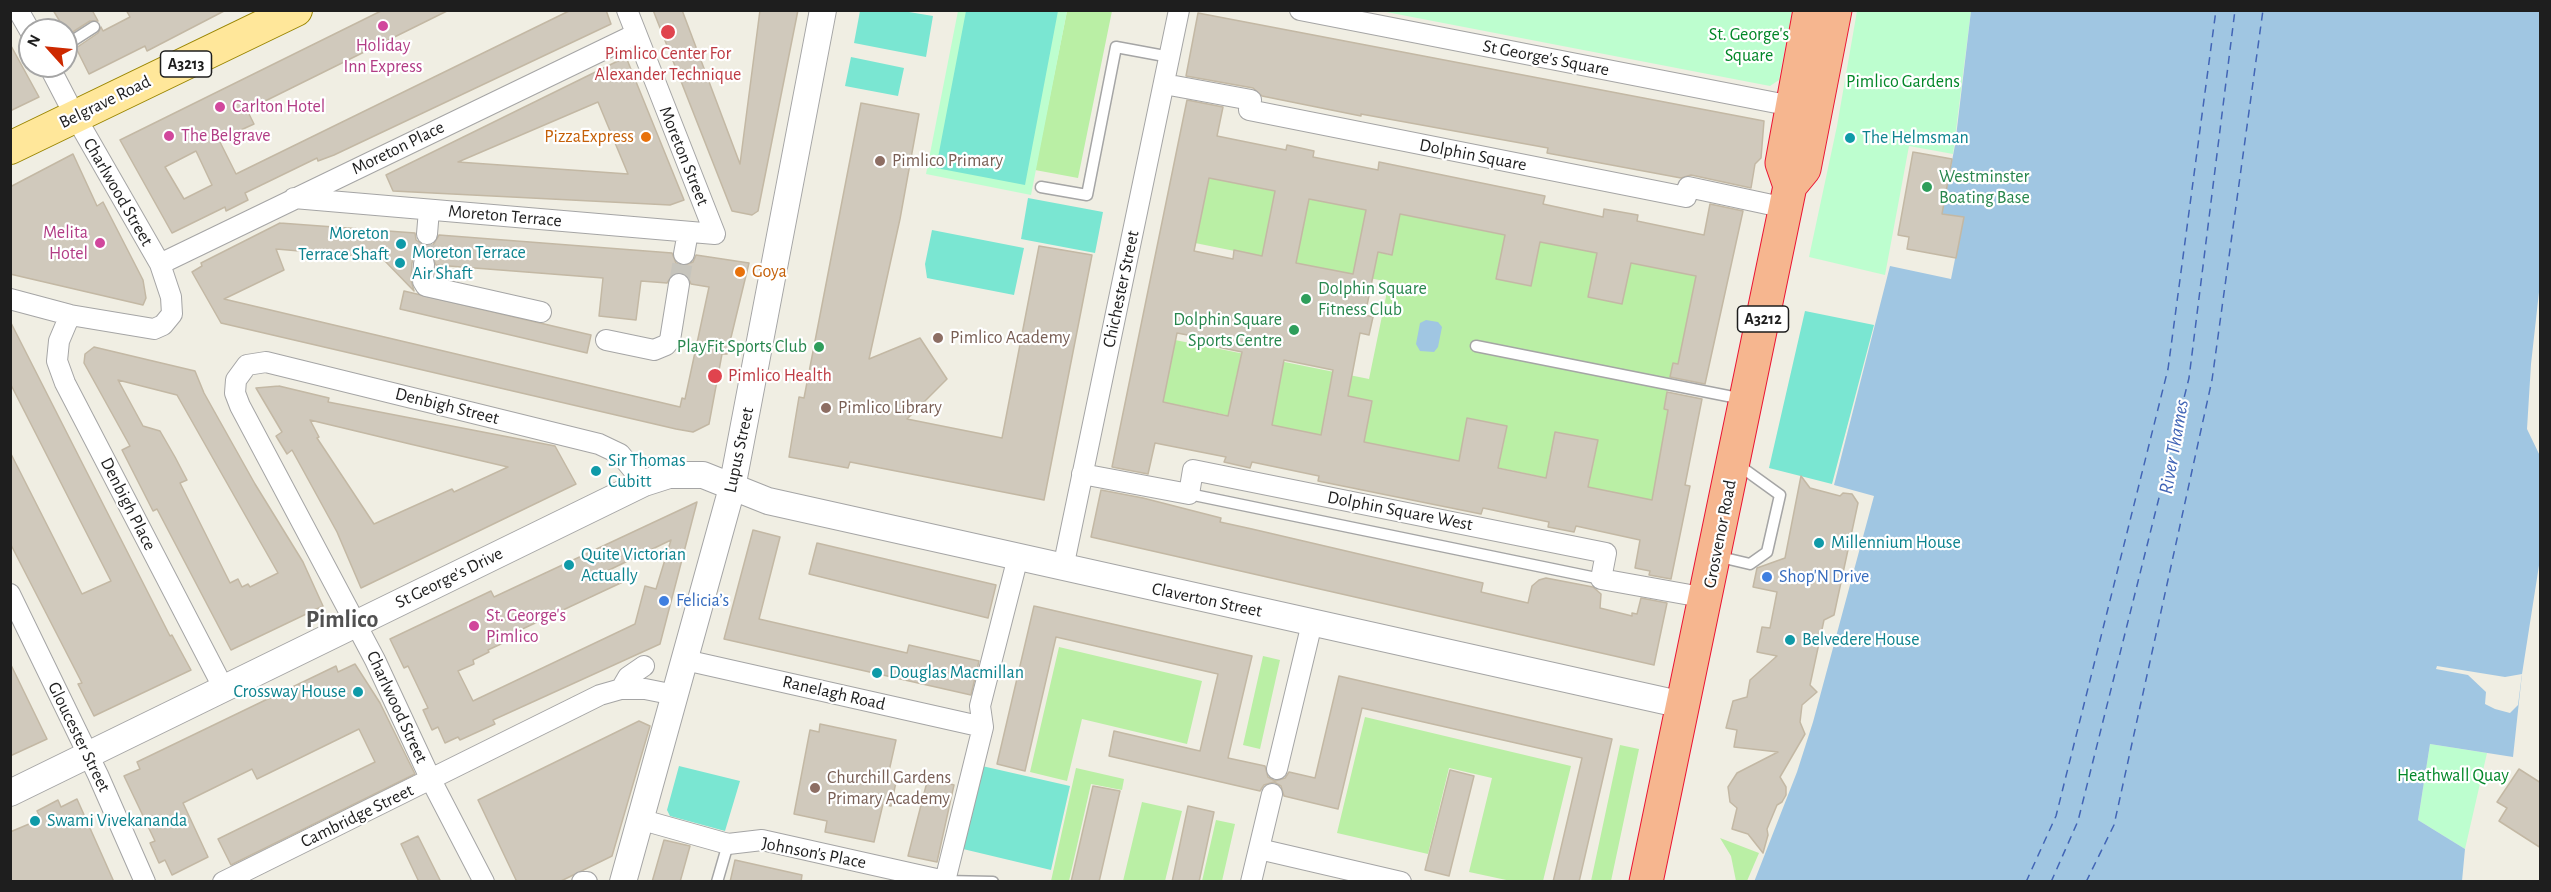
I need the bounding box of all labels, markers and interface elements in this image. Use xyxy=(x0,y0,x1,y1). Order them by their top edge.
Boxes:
north arrow xyxy=(18,18,78,78)
marker: Holiday Inn Express xyxy=(376,19,390,33)
marker: Pimlico Center For Alexander Technique xyxy=(659,23,677,41)
park label: St. George's Square xyxy=(1709,24,1789,66)
text: N xyxy=(24,32,43,49)
place label: Holiday Inn Express xyxy=(344,35,422,78)
street label: St George's Square xyxy=(1481,35,1611,81)
place label: Pimlico Center For Alexander Technique xyxy=(595,43,741,86)
road number: A3213 xyxy=(160,51,212,77)
street label: Belgrave Road xyxy=(56,71,154,133)
park label: Pimlico Gardens xyxy=(1846,71,1960,93)
place label: Carlton Hotel xyxy=(232,96,325,118)
marker: Carlton Hotel xyxy=(213,100,227,114)
street label: Moreton Street xyxy=(654,103,714,209)
street label: Moreton Place xyxy=(348,116,448,180)
place label: The Belgrave xyxy=(181,125,271,147)
place label: PizzaExpress xyxy=(544,126,634,148)
place label: The Helmsman xyxy=(1862,127,1969,149)
marker: The Belgrave xyxy=(162,129,176,143)
marker: PizzaExpress xyxy=(639,130,653,144)
marker: The Helmsman xyxy=(1843,131,1857,145)
street label: Charlwood Street xyxy=(78,134,158,250)
street label: Dolphin Square xyxy=(1418,134,1528,176)
place label: Pimlico Primary xyxy=(892,150,1003,172)
marker: Pimlico Primary xyxy=(873,154,887,168)
place label: Westminster Boating Base xyxy=(1939,166,2030,208)
marker: Westminster Boating Base xyxy=(1920,180,1934,194)
street label: Moreton Terrace xyxy=(447,200,563,232)
place label: Melita Hotel xyxy=(43,222,88,264)
place label: Moreton Terrace Shaft xyxy=(298,223,389,266)
street label: Chichester Street xyxy=(1098,228,1144,350)
marker: Melita Hotel xyxy=(93,236,107,250)
marker: Moreton Terrace Shaft xyxy=(394,237,408,251)
place label: Moreton Terrace Air Shaft xyxy=(412,242,526,284)
marker: Moreton Terrace Air Shaft xyxy=(393,256,407,270)
place label: Goya xyxy=(752,261,787,283)
marker: Goya xyxy=(733,265,747,279)
place label: Dolphin Square Fitness Club xyxy=(1318,278,1427,320)
marker: Dolphin Square Fitness Club xyxy=(1299,292,1313,306)
road number: A3212 xyxy=(1738,306,1788,332)
place label: Dolphin Square Sports Centre xyxy=(1173,309,1282,352)
marker: Dolphin Square Sports Centre xyxy=(1287,323,1301,337)
place label: Pimlico Academy xyxy=(950,327,1070,349)
marker: Pimlico Academy xyxy=(931,331,945,345)
place label: PlayFit Sports Club xyxy=(677,336,807,358)
marker: PlayFit Sports Club xyxy=(812,340,826,354)
place label: Pimlico Health xyxy=(728,365,832,387)
marker: Pimlico Health xyxy=(706,367,724,385)
street label: Denbigh Street xyxy=(393,383,501,429)
place label: Pimlico Library xyxy=(838,397,942,419)
water label: River Thames xyxy=(2154,398,2194,496)
marker: Pimlico Library xyxy=(819,401,833,415)
street label: Lupus Street xyxy=(719,405,759,495)
place label: Sir Thomas Cubitt xyxy=(608,450,686,492)
street label: Denbigh Place xyxy=(95,454,161,554)
marker: Sir Thomas Cubitt xyxy=(589,464,603,478)
street label: Grosvenor Road xyxy=(1699,478,1741,590)
street label: Dolphin Square West xyxy=(1325,486,1475,536)
place label: Millennium House xyxy=(1831,532,1961,554)
marker: Millennium House xyxy=(1812,536,1826,550)
street label: St George's Drive xyxy=(392,543,506,613)
place label: Quite Victorian Actually xyxy=(581,544,686,586)
marker: Quite Victorian Actually xyxy=(562,558,576,572)
place label: Shop'N Drive xyxy=(1779,566,1869,588)
marker: Shop'N Drive xyxy=(1760,570,1774,584)
street label: Claverton Street xyxy=(1150,578,1264,622)
place label: Felicia’s xyxy=(676,590,729,612)
marker: Felicia’s xyxy=(657,594,671,608)
place label: St. George's Pimlico xyxy=(486,605,566,648)
district label: Pimlico xyxy=(306,606,378,634)
marker: St. George's Pimlico xyxy=(467,619,481,633)
place label: Belvedere House xyxy=(1802,629,1919,651)
marker: Belvedere House xyxy=(1783,633,1797,647)
street label: Charlwood Street xyxy=(362,647,432,767)
place label: Douglas Macmillan xyxy=(889,662,1024,684)
marker: Douglas Macmillan xyxy=(870,666,884,680)
street label: Ranelagh Road xyxy=(780,671,888,715)
street label: Gloucester Street xyxy=(43,678,115,796)
place label: Crossway House xyxy=(234,681,346,703)
marker: Crossway House xyxy=(351,685,365,699)
park label: Heathwall Quay xyxy=(2397,765,2509,787)
place label: Churchill Gardens Primary Academy xyxy=(827,767,951,810)
street label: Cambridge Street xyxy=(297,779,417,853)
marker: Churchill Gardens Primary Academy xyxy=(808,781,822,795)
place label: Swami Vivekananda xyxy=(47,810,187,832)
marker: Swami Vivekananda xyxy=(28,814,42,828)
street label: Johnson's Place xyxy=(760,832,868,874)

